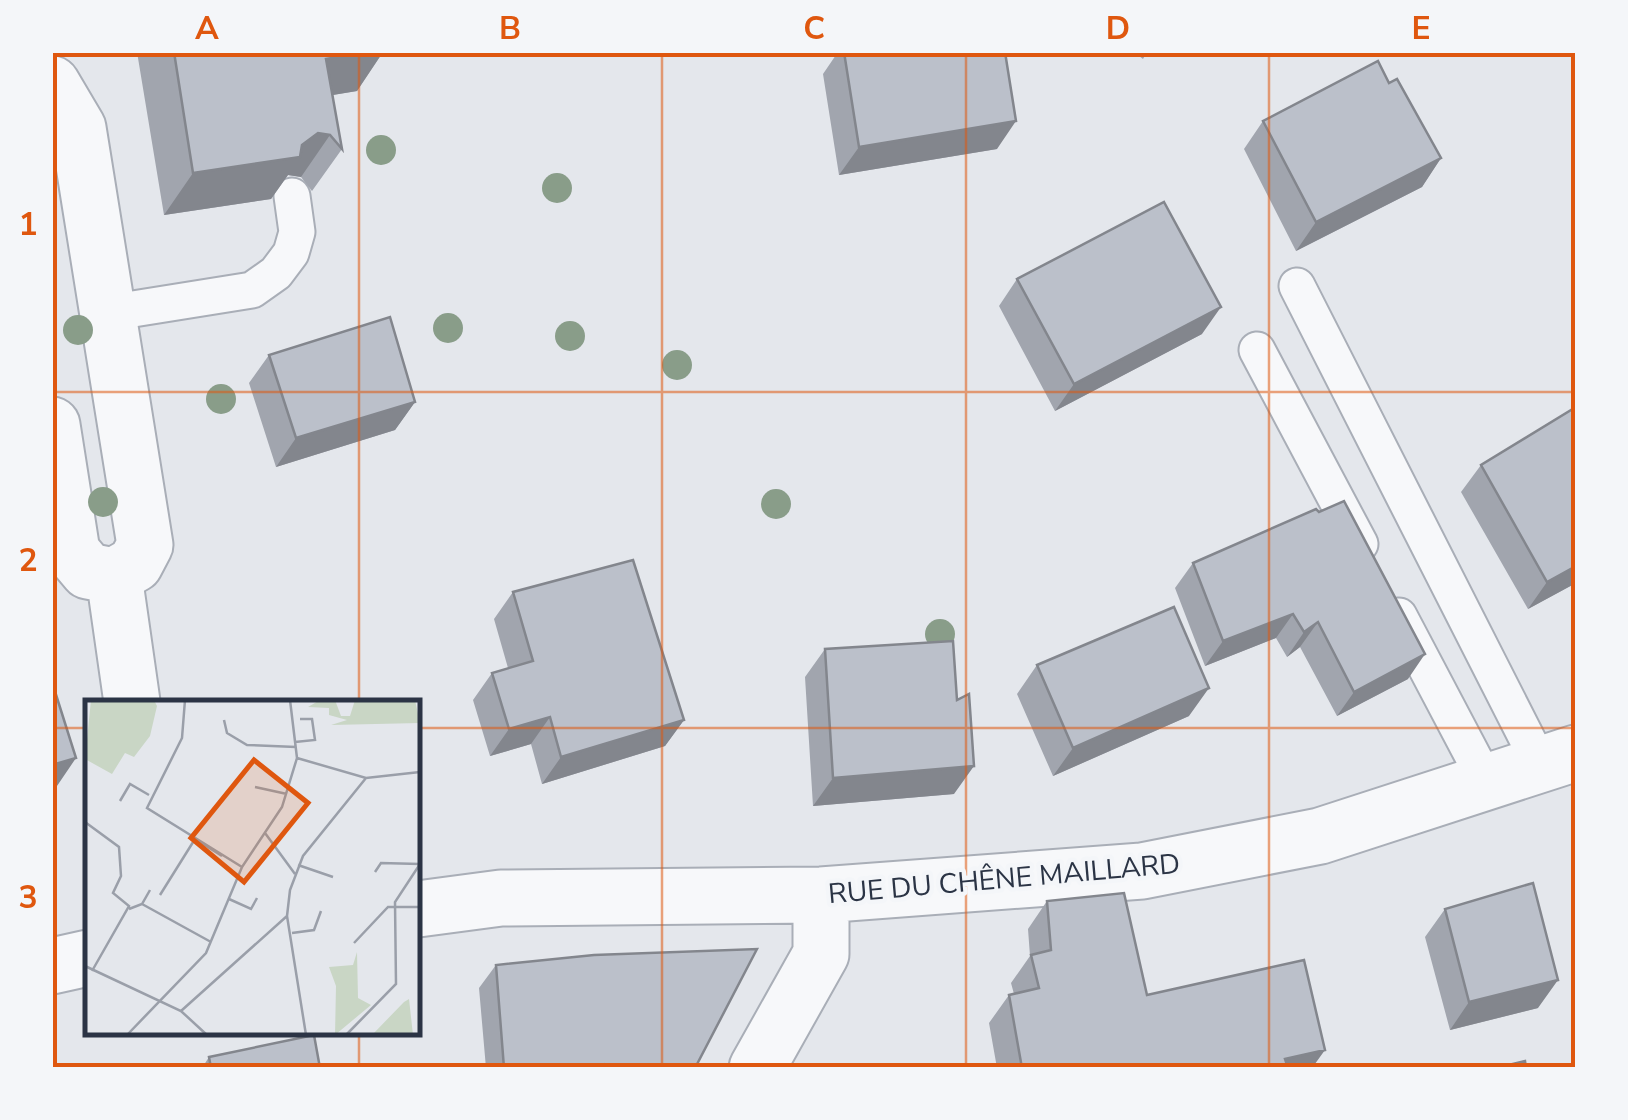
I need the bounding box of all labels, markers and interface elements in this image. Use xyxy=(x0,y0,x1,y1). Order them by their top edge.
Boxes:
text: A xyxy=(195,7,219,50)
text: B xyxy=(499,7,521,50)
text: C xyxy=(803,7,825,50)
text: D xyxy=(1106,7,1130,50)
text: E xyxy=(1411,7,1431,50)
text: 1 xyxy=(18,203,38,246)
text: 2 xyxy=(18,539,38,582)
inset map xyxy=(85,700,420,1035)
street label: RUE DU CHÊNE MAILLARD xyxy=(827,845,1182,913)
text: 3 xyxy=(18,876,38,919)

